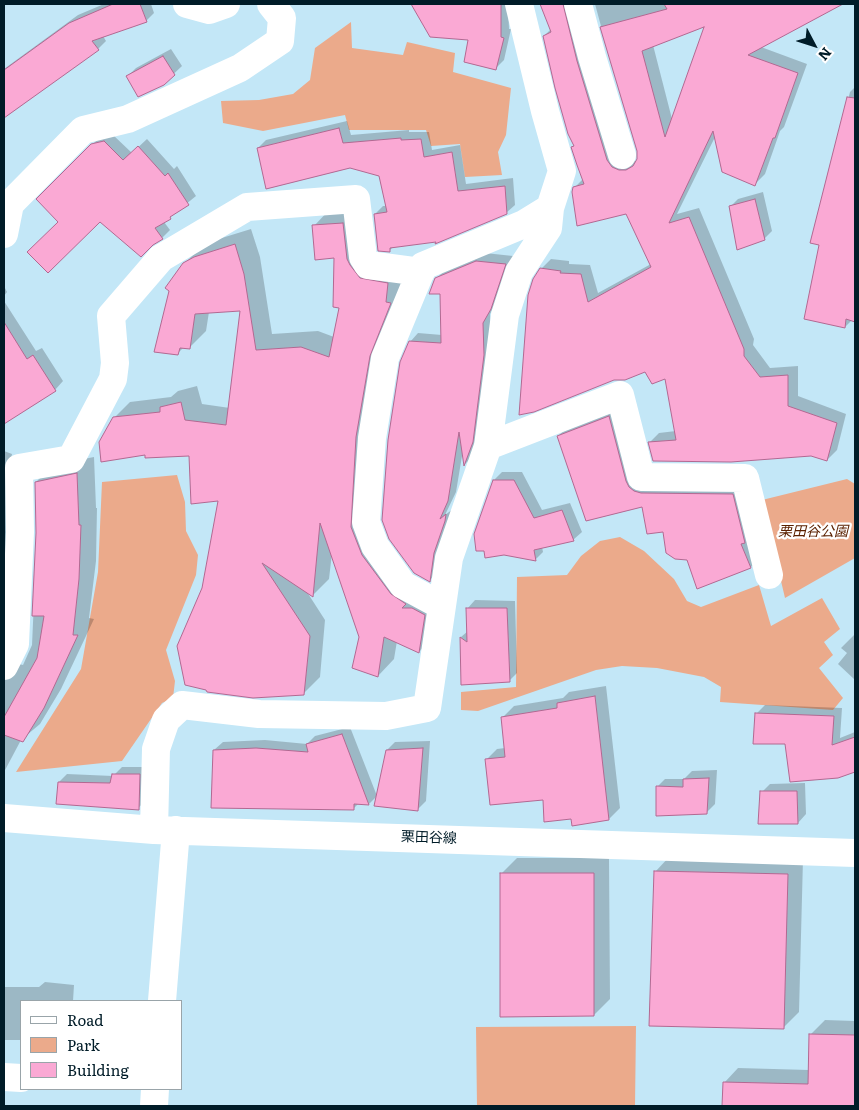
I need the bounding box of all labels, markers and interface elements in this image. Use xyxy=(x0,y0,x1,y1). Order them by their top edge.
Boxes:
north arrow xyxy=(789,20,839,70)
text: N xyxy=(814,44,837,66)
park label: 栗田谷公園 xyxy=(778,524,848,540)
street label: 栗田谷線 xyxy=(401,829,457,847)
legend xyxy=(20,1000,182,1090)
text: Road xyxy=(67,1008,103,1031)
text: Park xyxy=(67,1033,100,1056)
text: Building xyxy=(67,1058,129,1081)

